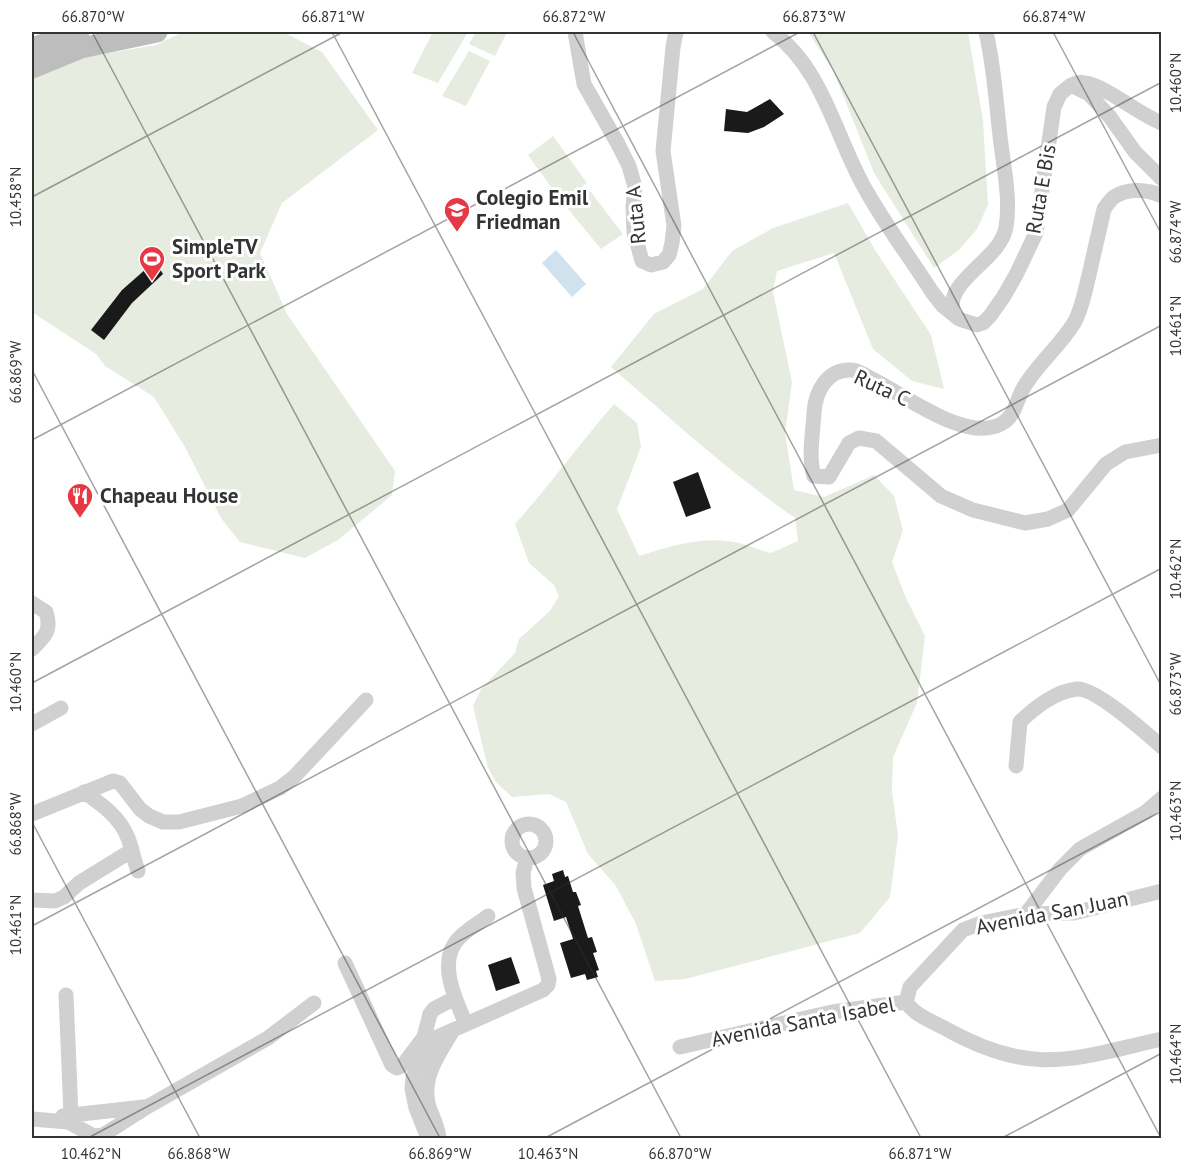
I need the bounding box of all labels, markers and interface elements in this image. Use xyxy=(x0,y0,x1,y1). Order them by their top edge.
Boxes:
text: 66.870°W xyxy=(62,7,125,26)
text: 66.871°W xyxy=(302,7,365,26)
text: 66.872°W xyxy=(543,7,606,26)
text: 66.873°W xyxy=(783,7,846,26)
text: 66.874°W xyxy=(1023,7,1086,26)
text: 10.460°N xyxy=(1166,53,1185,113)
street label: Ruta E Bis xyxy=(1019,142,1062,236)
text: 10.458°N xyxy=(6,167,25,227)
place label: Colegio Emil Friedman xyxy=(476,184,589,235)
street label: Ruta A xyxy=(619,184,652,245)
school or university icon: Colegio Emil Friedman xyxy=(442,195,472,233)
text: 66.874°W xyxy=(1166,200,1185,263)
place label: SimpleTV Sport Park xyxy=(172,233,267,284)
sports icon: SimpleTV Sport Park xyxy=(137,244,167,282)
text: 10.461°N xyxy=(1166,296,1185,356)
text: 66.869°W xyxy=(6,340,25,403)
street label: Ruta C xyxy=(850,363,915,412)
restaurant icon: Chapeau House xyxy=(65,481,95,519)
place label: Chapeau House xyxy=(100,482,238,509)
text: 10.462°N xyxy=(1166,539,1185,599)
text: 10.460°N xyxy=(6,652,25,712)
text: 66.873°W xyxy=(1166,652,1185,715)
text: 10.463°N xyxy=(1166,781,1185,841)
text: 66.868°W xyxy=(6,792,25,855)
street label: Avenida San Juan xyxy=(973,885,1130,941)
text: 10.461°N xyxy=(6,895,25,955)
street label: Avenida Santa Isabel xyxy=(709,990,897,1053)
text: 10.464°N xyxy=(1166,1024,1185,1084)
text: 10.462°N xyxy=(61,1144,121,1163)
text: 66.868°W xyxy=(168,1144,231,1163)
text: 66.869°W xyxy=(409,1144,472,1163)
text: 10.463°N xyxy=(518,1144,578,1163)
text: 66.870°W xyxy=(649,1144,712,1163)
text: 66.871°W xyxy=(889,1144,952,1163)

